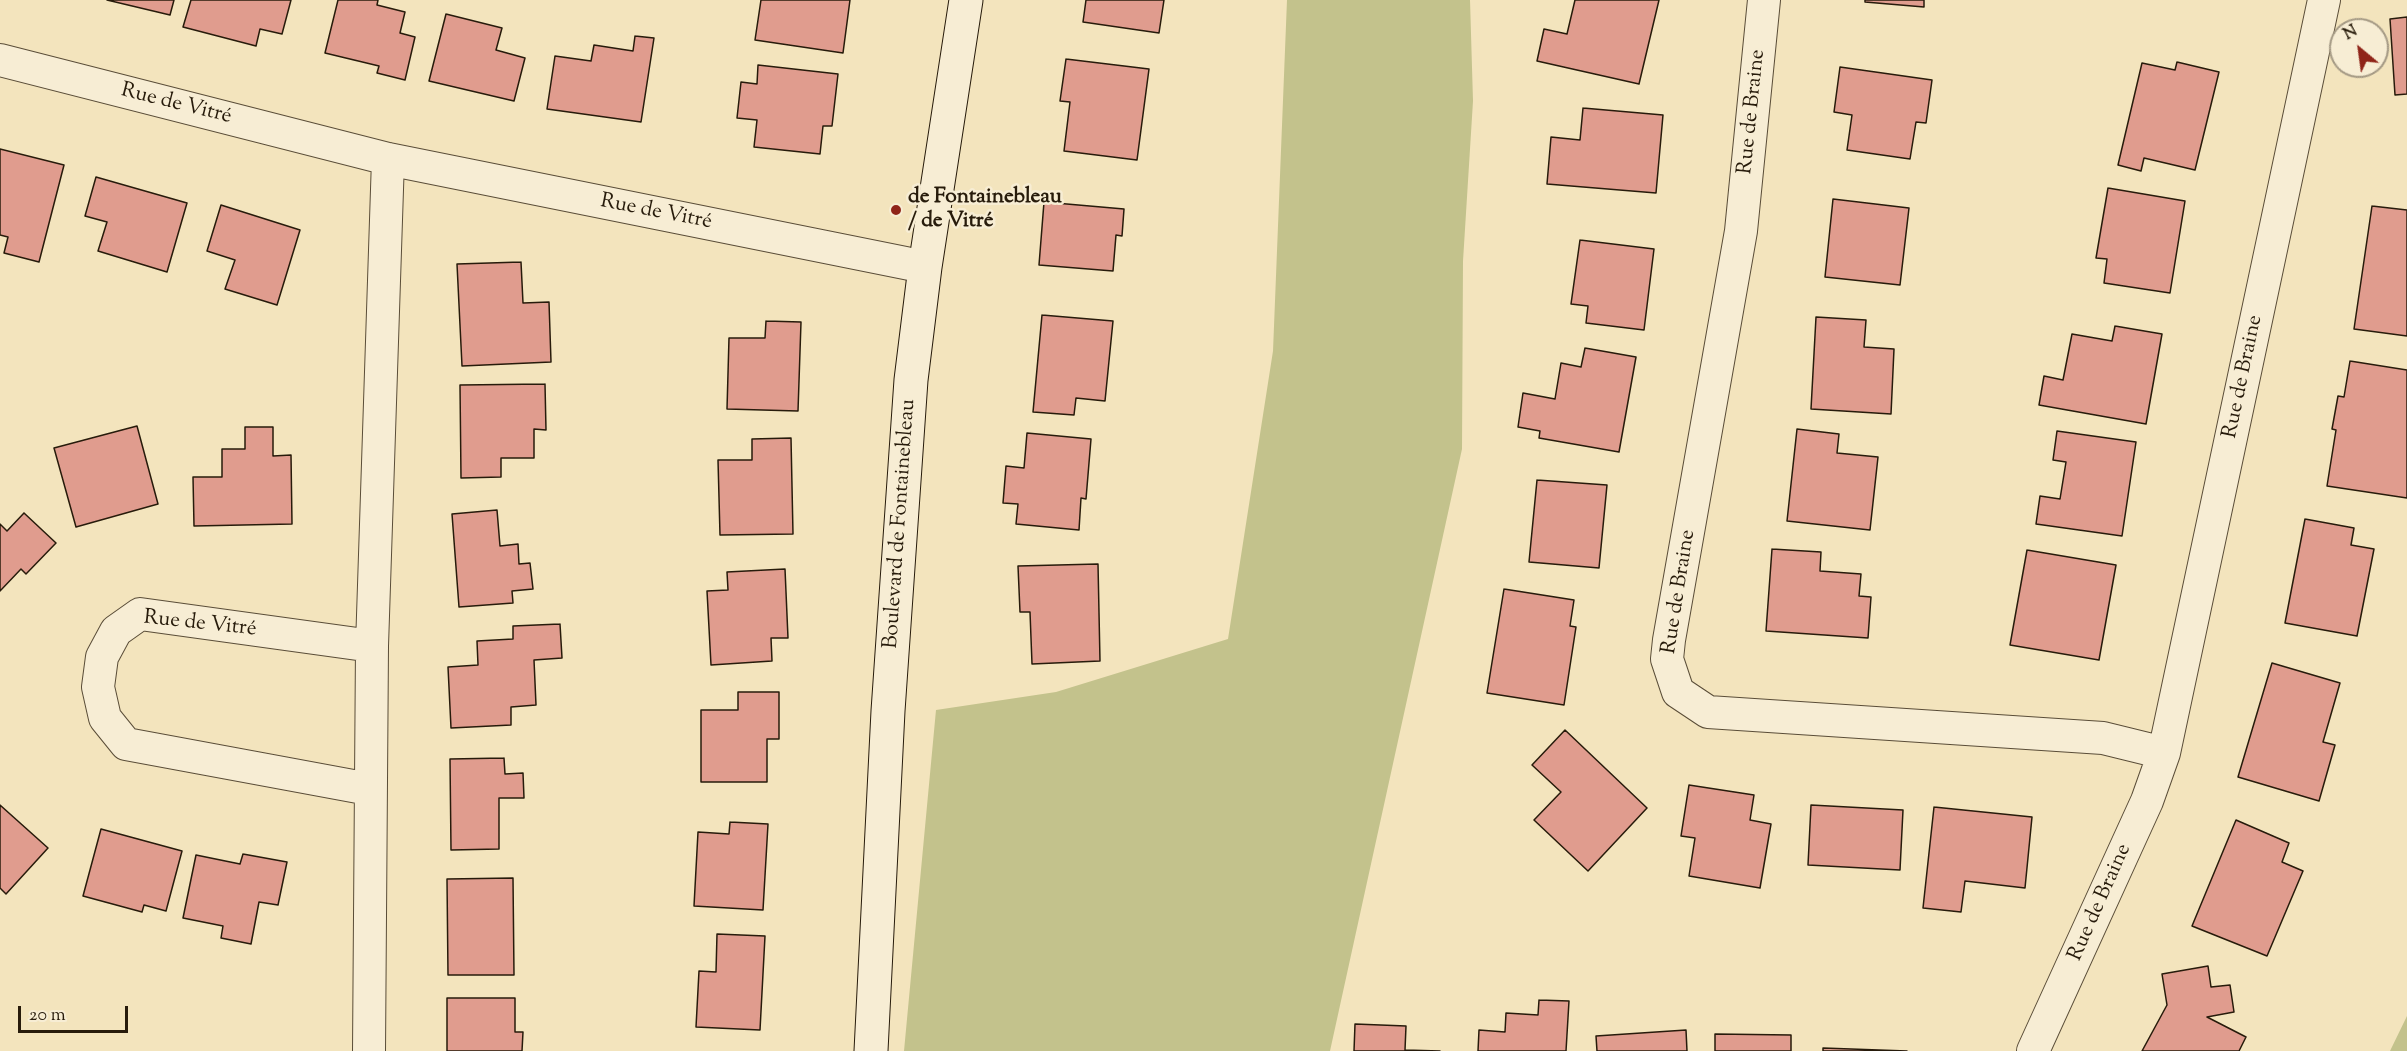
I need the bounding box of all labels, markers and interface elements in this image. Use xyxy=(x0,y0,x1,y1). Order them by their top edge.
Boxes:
north arrow xyxy=(2329,18,2389,78)
text: N xyxy=(2340,20,2362,47)
street label: Rue de Braine xyxy=(1734,48,1772,176)
street label: Rue de Vitré xyxy=(118,79,234,131)
place label: de Fontainebleau / de Vitré xyxy=(908,185,1062,235)
street label: Rue de Vitré xyxy=(598,190,714,236)
marker: de Fontainebleau / de Vitré xyxy=(889,203,903,217)
street label: Rue de Braine xyxy=(2219,313,2269,441)
street label: Boulevard de Fontainebleau xyxy=(880,398,922,650)
street label: Rue de Braine xyxy=(1658,528,1702,656)
street label: Rue de Vitré xyxy=(142,607,258,643)
street label: Rue de Braine xyxy=(2064,841,2138,965)
scale bar xyxy=(21,994,130,1032)
text: 20 m xyxy=(29,1003,66,1029)

